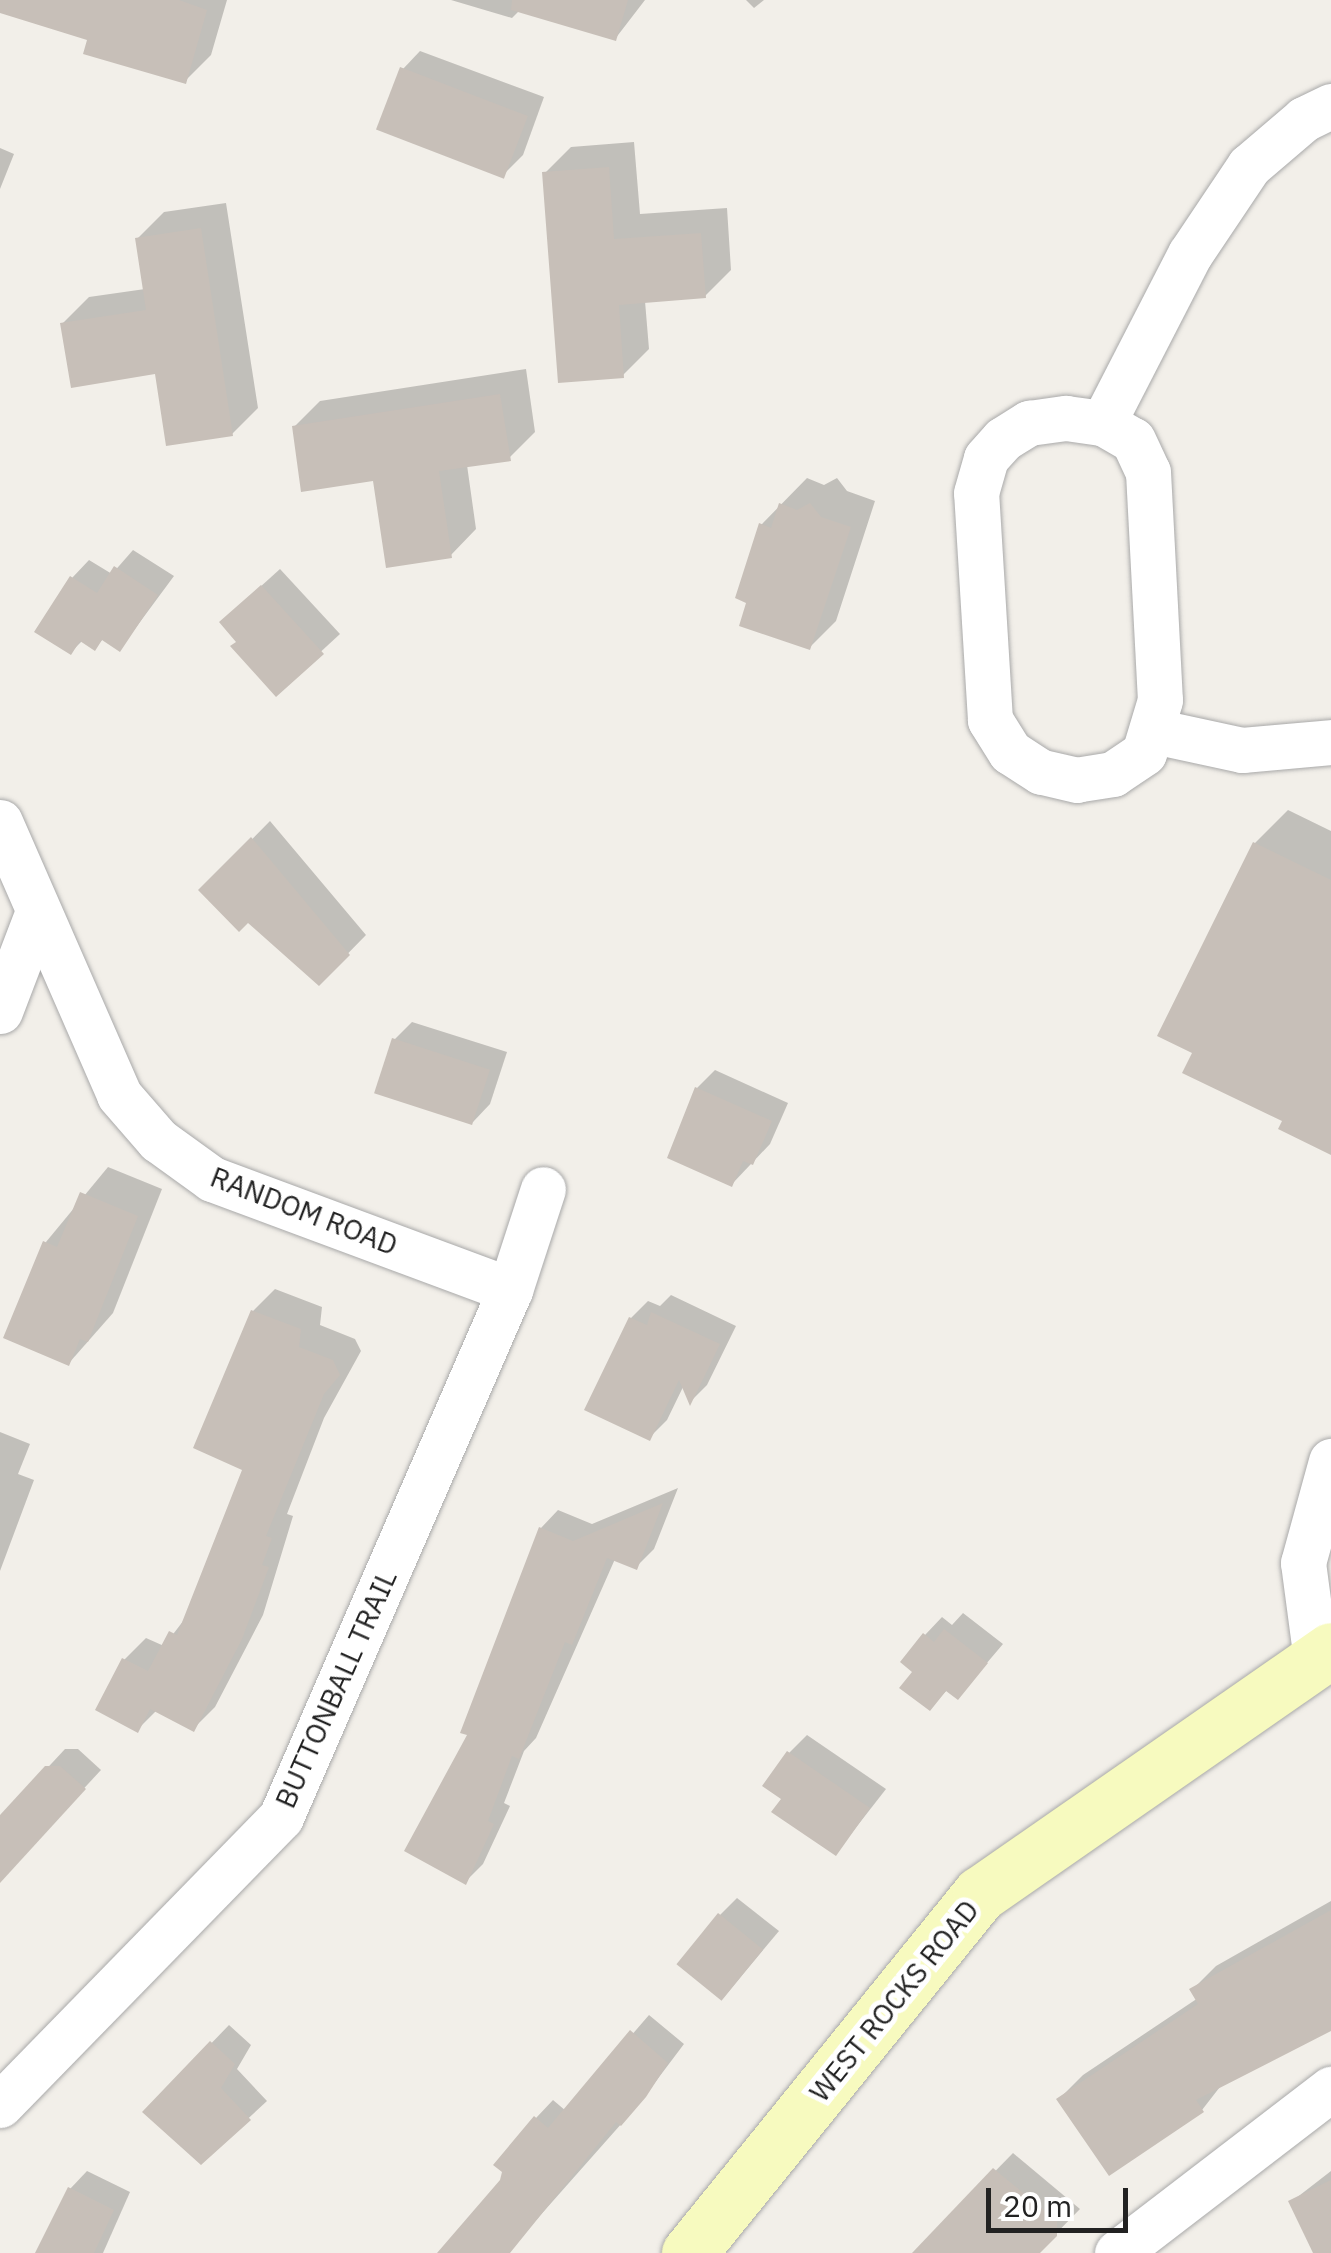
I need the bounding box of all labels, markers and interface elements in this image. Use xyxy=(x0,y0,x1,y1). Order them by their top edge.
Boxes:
street label: RANDOM ROAD xyxy=(206,1160,402,1262)
street label: BUTTONBALL TRAIL xyxy=(268,1565,404,1813)
street label: WEST ROCKS ROAD xyxy=(803,1894,985,2108)
scale bar xyxy=(991,2168,1134,2230)
text: 20 m xyxy=(1003,2186,1072,2225)

